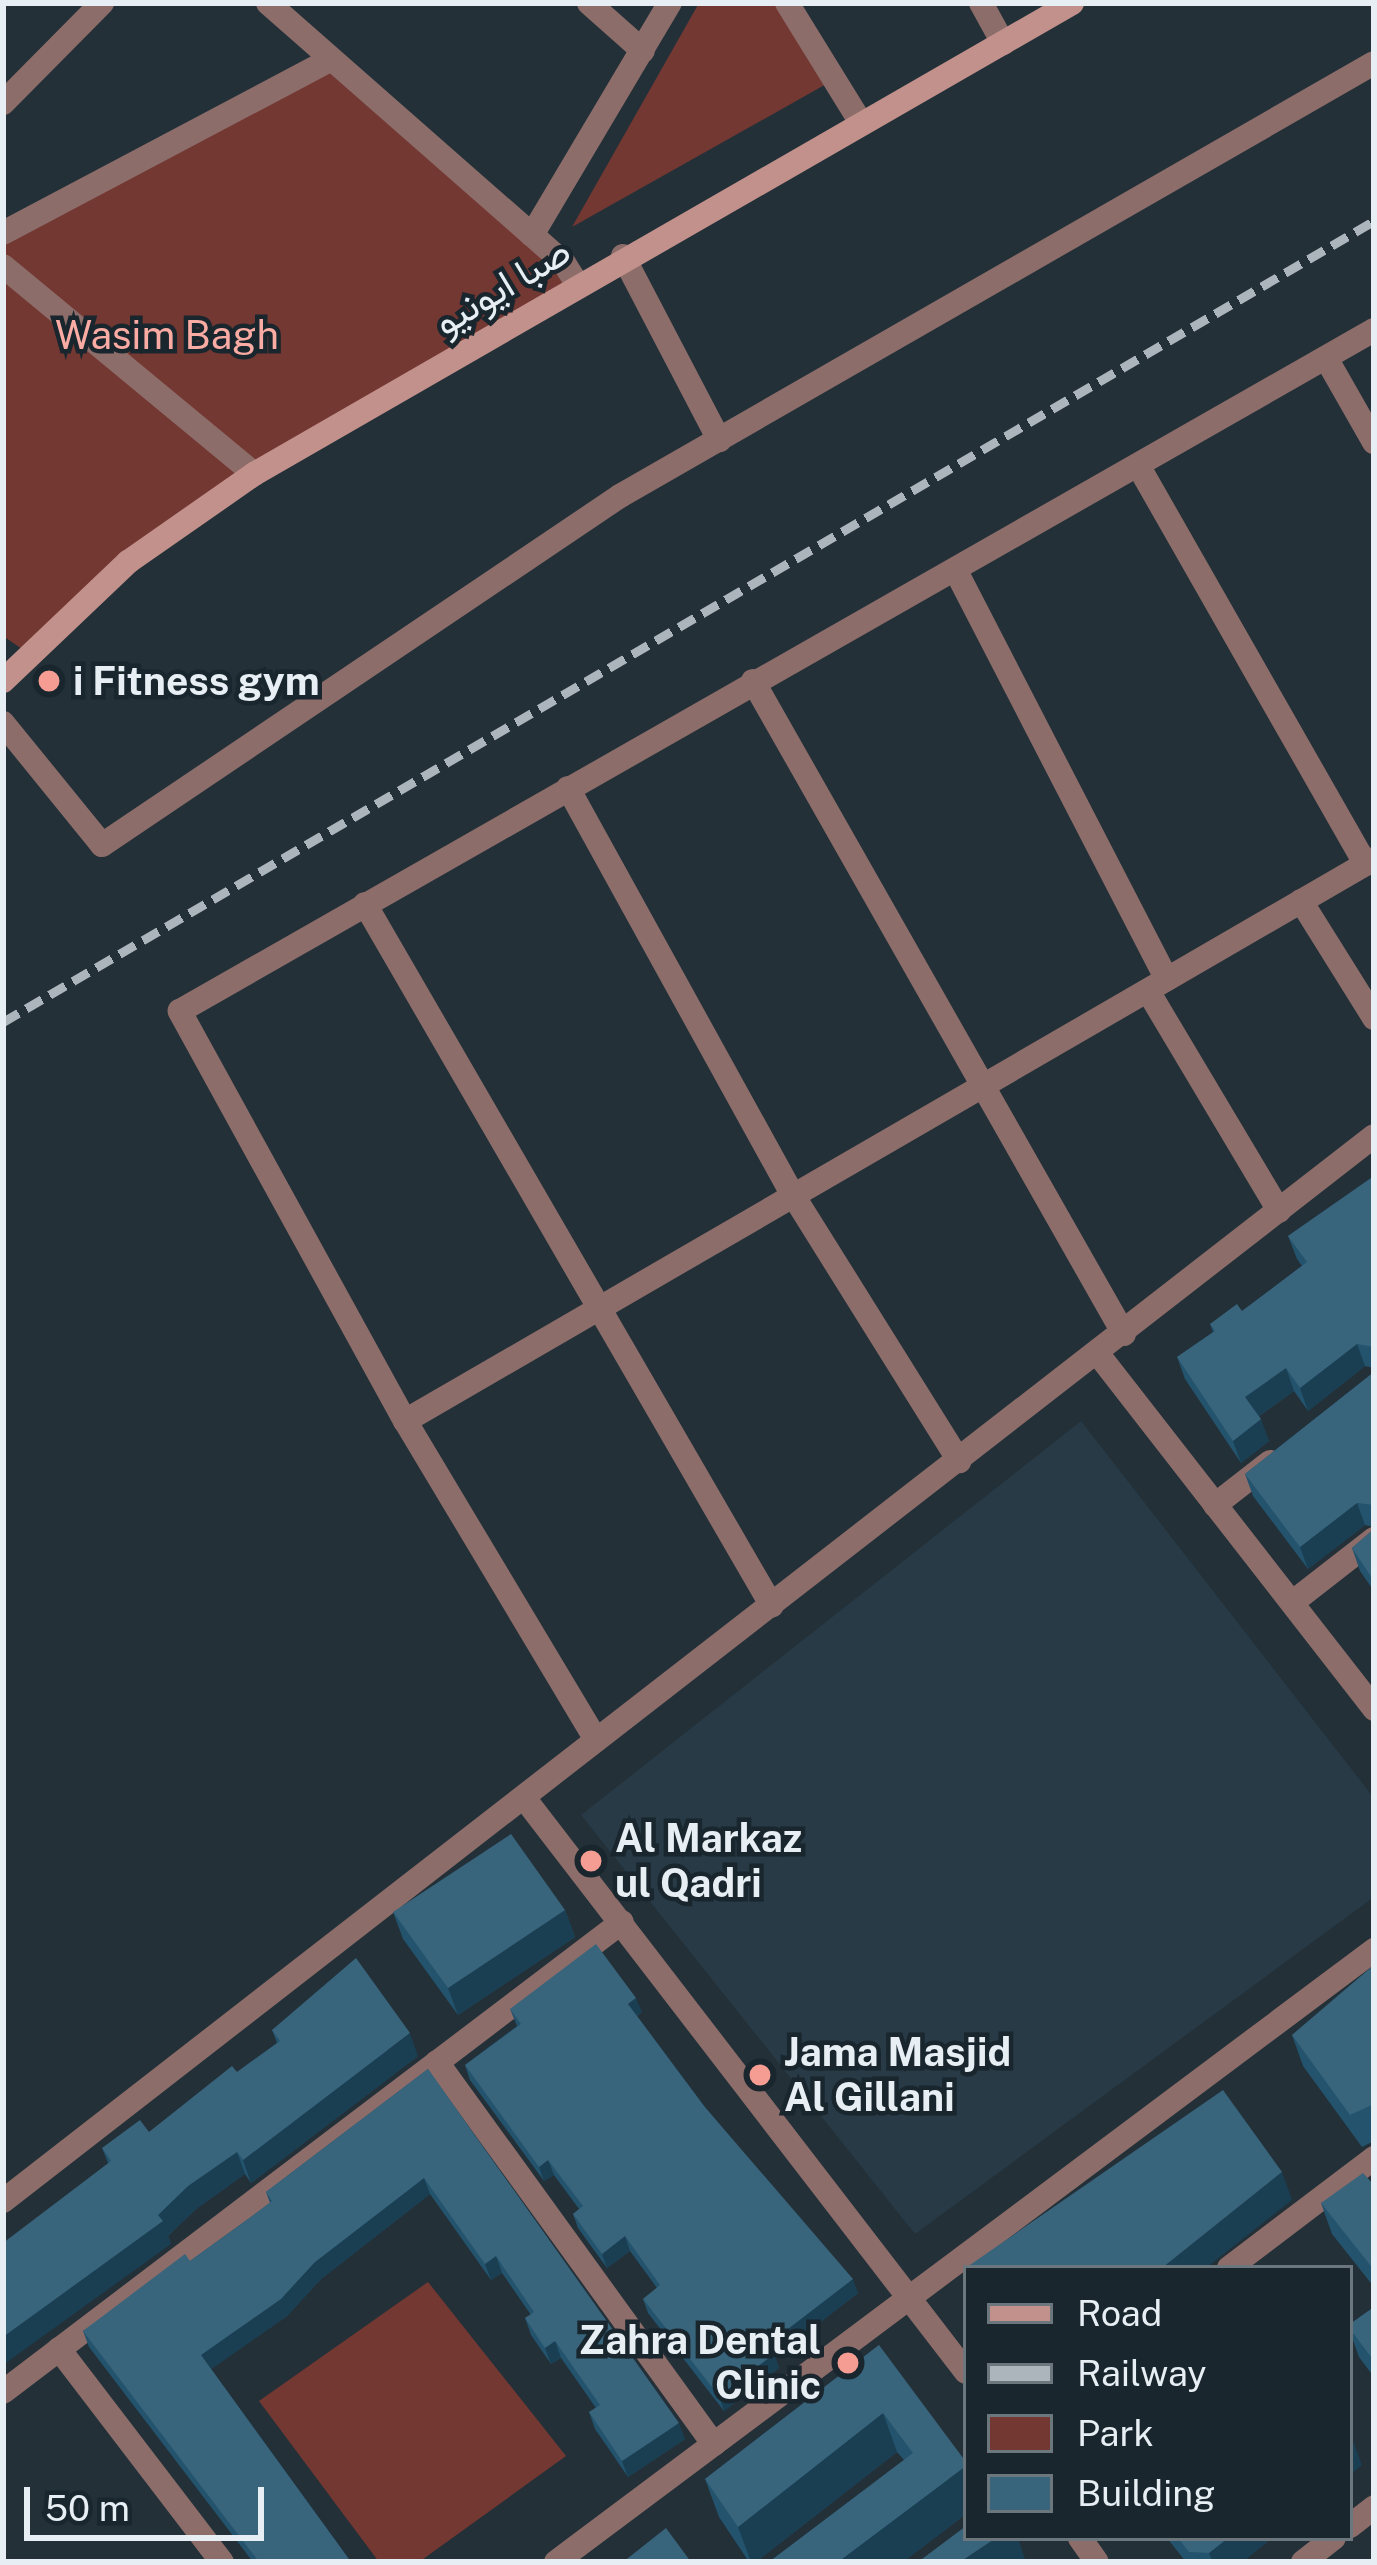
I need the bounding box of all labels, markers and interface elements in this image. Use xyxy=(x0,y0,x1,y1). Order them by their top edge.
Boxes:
street label: صبا ایونیو xyxy=(425,227,579,345)
park label: Wasim Bagh xyxy=(55,312,279,358)
place label: i Fitness gym xyxy=(73,658,320,704)
marker: i Fitness gym xyxy=(36,668,62,694)
place label: Al Markaz ul Qadri xyxy=(615,1816,802,1907)
marker: Al Markaz ul Qadri xyxy=(578,1848,604,1874)
place label: Jama Masjid Al Gillani xyxy=(784,2030,1011,2121)
marker: Jama Masjid Al Gillani xyxy=(747,2062,773,2088)
legend xyxy=(963,2265,1353,2541)
text: Road xyxy=(1077,2292,1162,2334)
place label: Zahra Dental Clinic xyxy=(579,2318,821,2409)
marker: Zahra Dental Clinic xyxy=(832,2347,864,2379)
text: Railway xyxy=(1077,2352,1206,2394)
text: Park xyxy=(1077,2412,1154,2454)
scale bar xyxy=(30,2463,270,2537)
text: Building xyxy=(1077,2472,1215,2514)
text: 50 m xyxy=(45,2487,130,2529)

